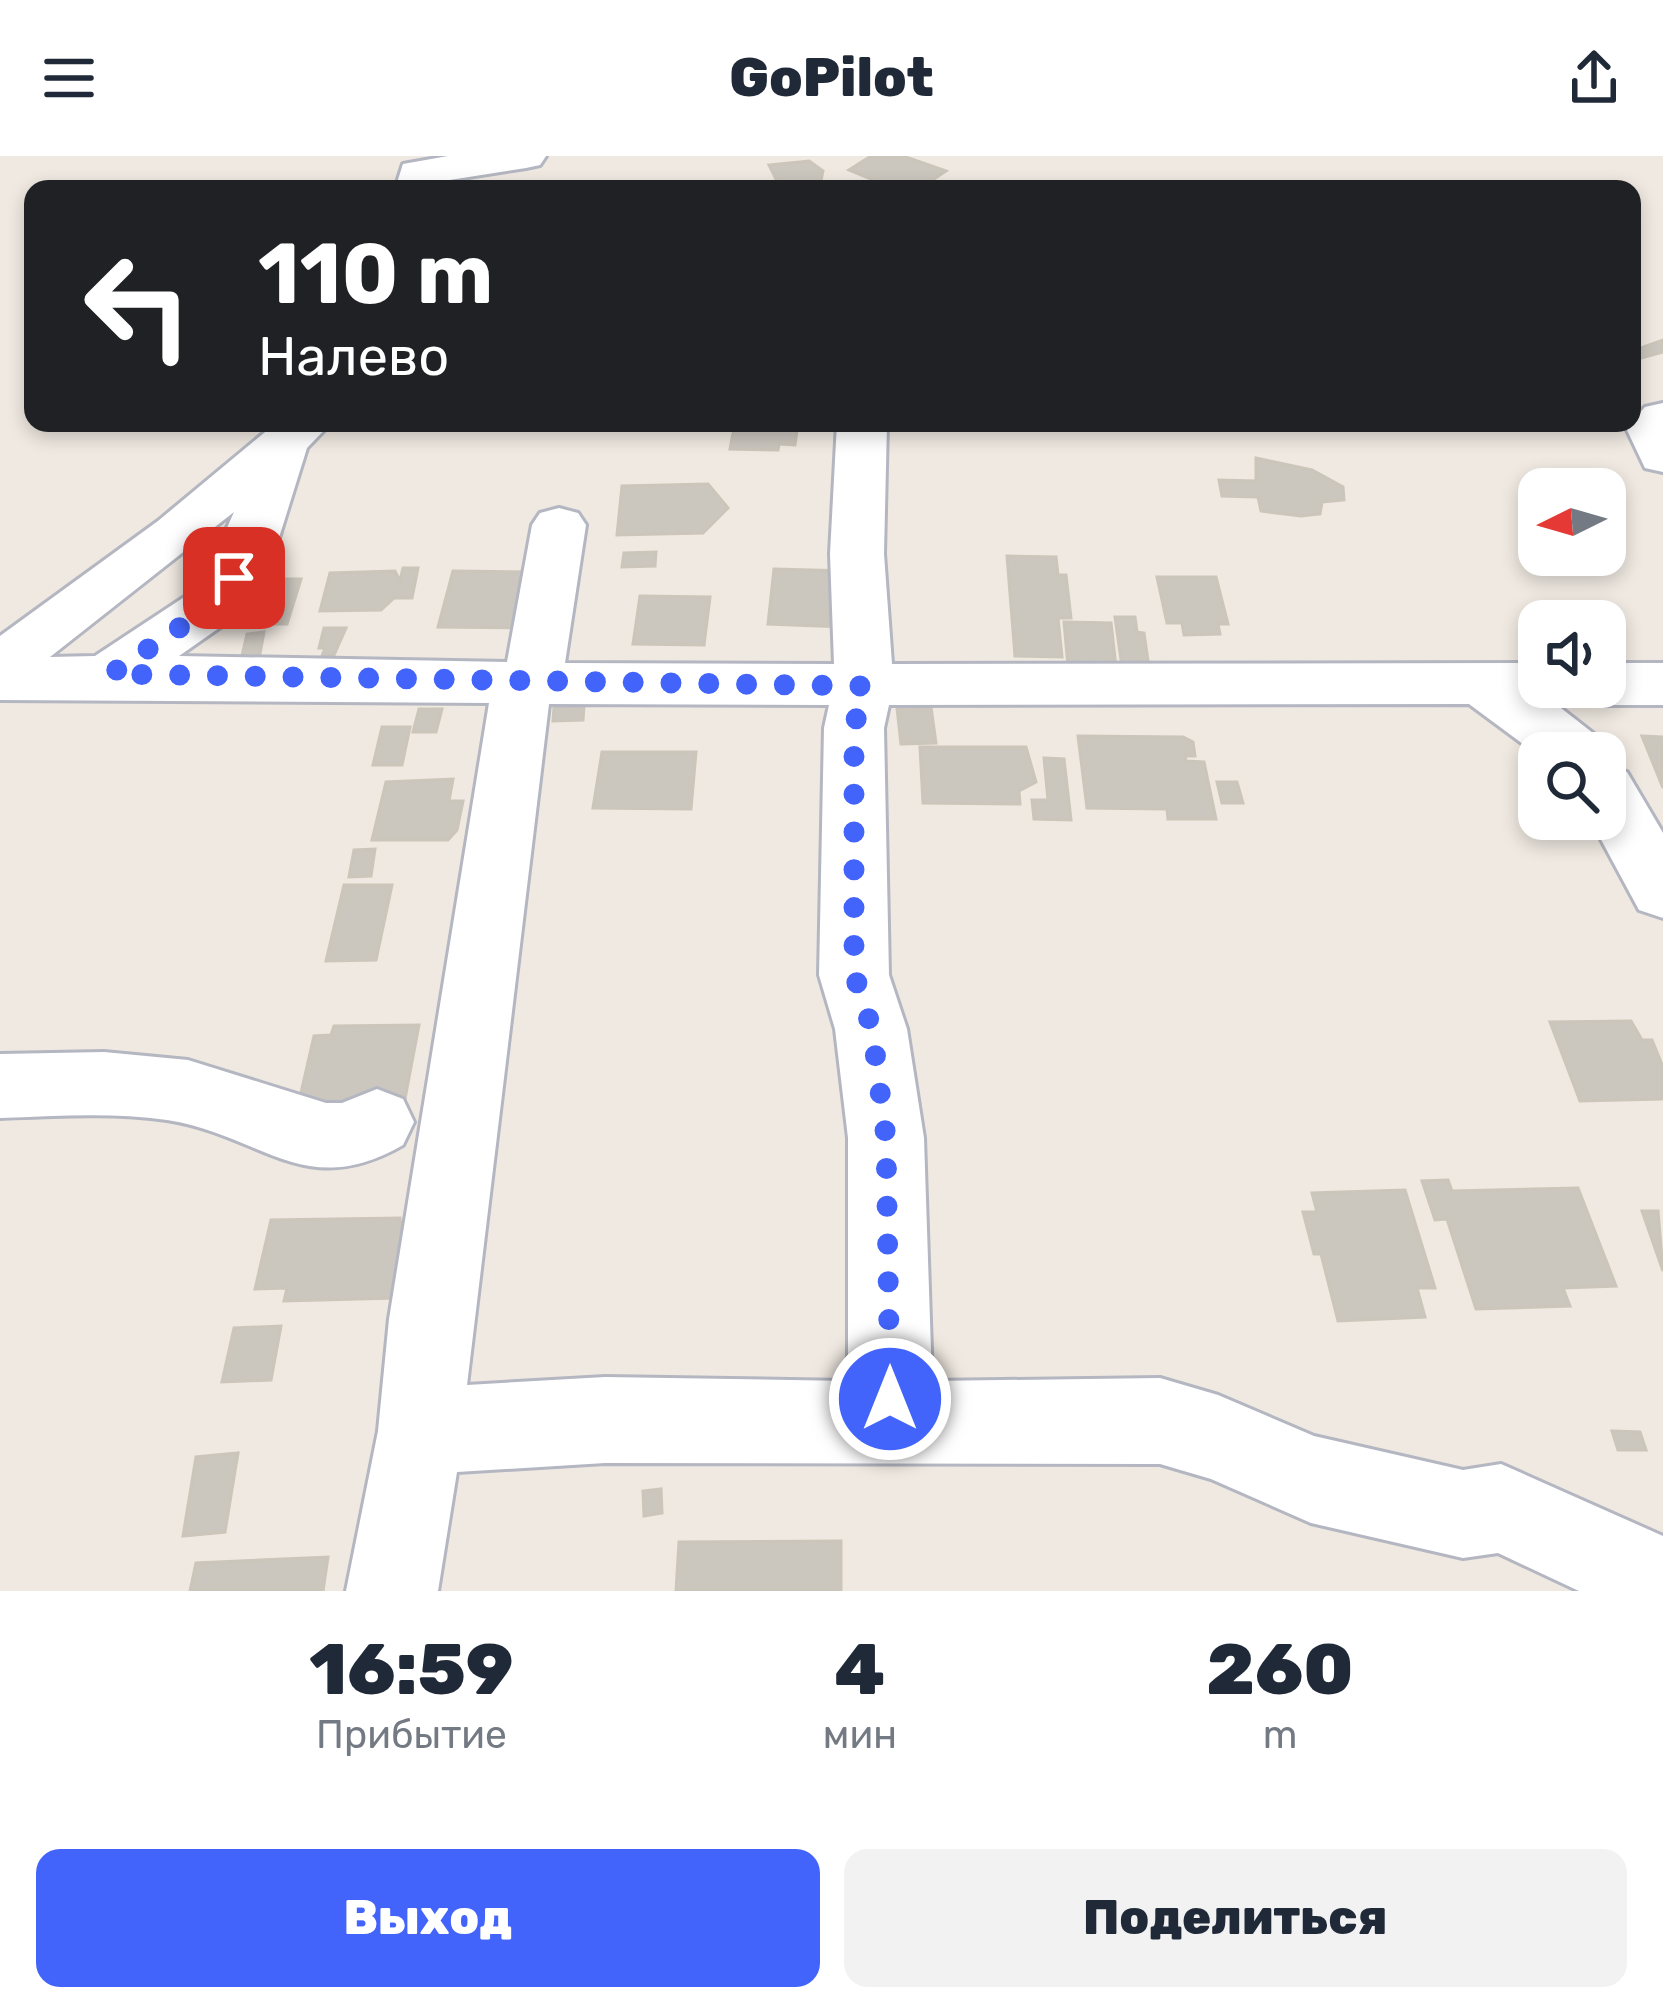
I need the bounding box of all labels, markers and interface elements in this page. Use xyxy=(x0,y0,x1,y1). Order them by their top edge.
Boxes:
icon: menu xyxy=(36,45,102,111)
icon: share xyxy=(1561,45,1627,111)
text: GoPilot xyxy=(729,46,934,110)
text: 110 m xyxy=(258,224,493,324)
icon: left xyxy=(60,228,216,384)
text: Налево xyxy=(258,325,449,389)
north arrow xyxy=(1518,468,1626,576)
map controls xyxy=(1518,468,1626,840)
pin xyxy=(183,527,285,629)
icon: arrive xyxy=(201,545,267,611)
button: sound xyxy=(1518,600,1626,708)
button: search xyxy=(1518,732,1626,840)
position arrow xyxy=(827,1336,953,1462)
text: 16:59 xyxy=(309,1627,513,1712)
text: 4 xyxy=(834,1627,885,1712)
text: 260 xyxy=(1206,1627,1354,1712)
text: Прибытие xyxy=(316,1712,507,1758)
text: мин xyxy=(823,1712,897,1758)
text: m xyxy=(1263,1712,1297,1758)
button: Выход xyxy=(36,1849,820,1987)
button: Поделиться xyxy=(844,1849,1627,1987)

